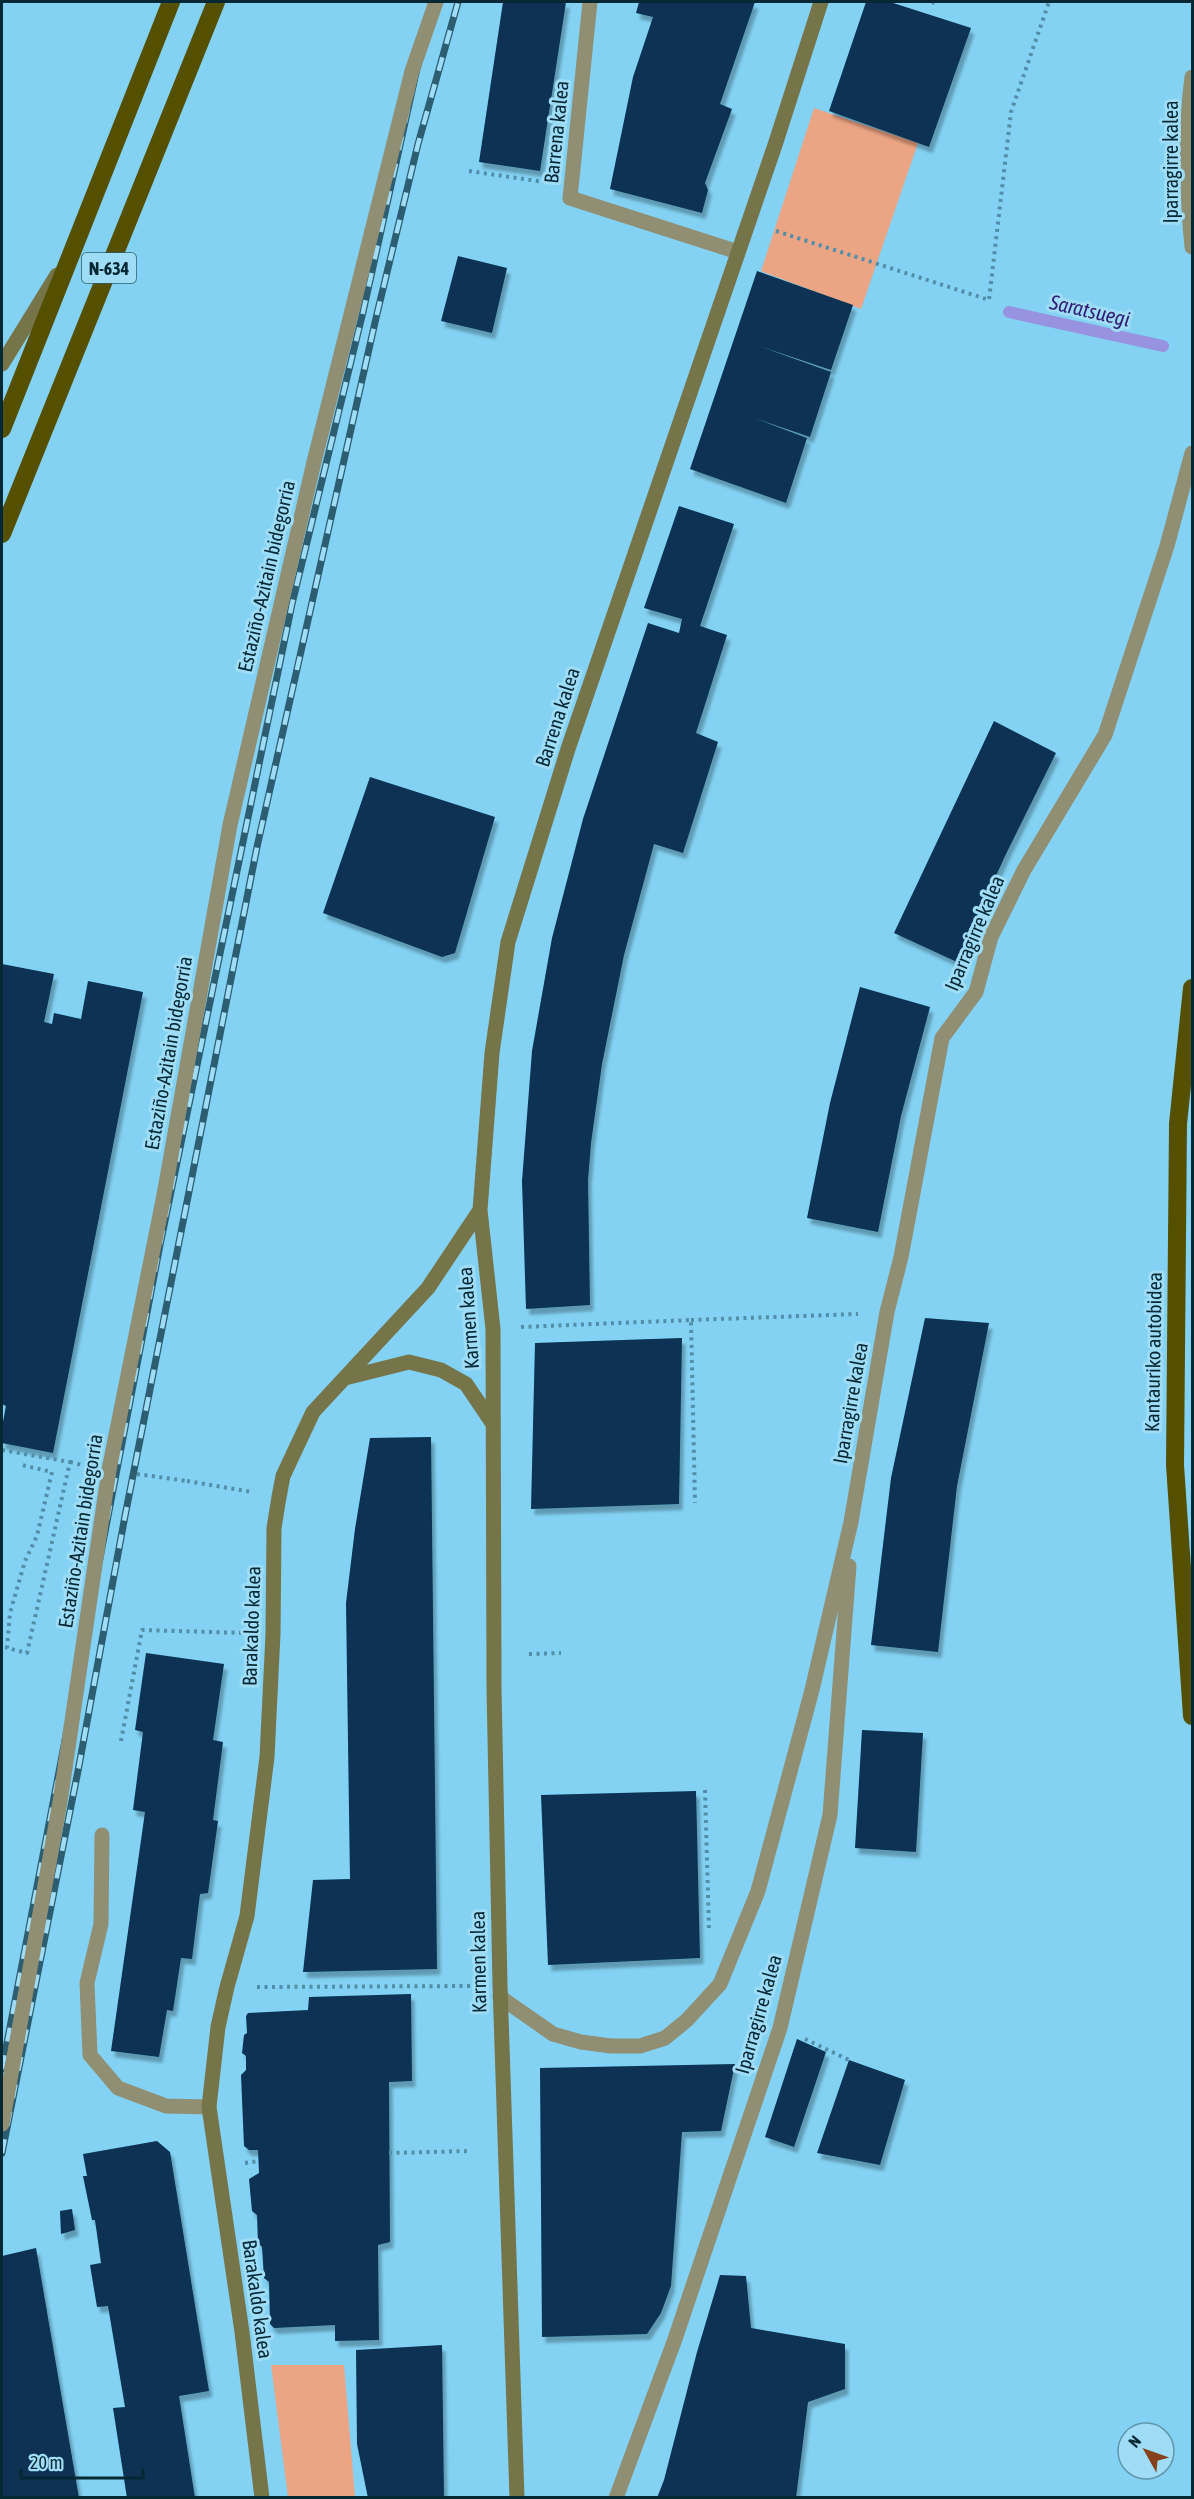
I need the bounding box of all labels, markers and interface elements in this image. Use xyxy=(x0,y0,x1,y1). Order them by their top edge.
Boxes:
street label: Barrena kalea xyxy=(539,80,573,184)
street label: Iparragirre kalea xyxy=(1159,101,1182,223)
road number: N-634 xyxy=(82,253,136,283)
water label: Saratsuegi xyxy=(1047,289,1132,331)
street label: Estaziño-Azitain bidegorria xyxy=(233,478,299,674)
street label: Barrena kalea xyxy=(530,664,584,770)
street label: Iparragirre kalea xyxy=(939,872,1009,994)
street label: Estaziño-Azitain bidegorria xyxy=(140,954,196,1152)
street label: Karmen kalea xyxy=(453,1266,483,1370)
street label: Kantauriko autobidea xyxy=(1140,1272,1166,1432)
street label: Iparragirre kalea xyxy=(828,1340,872,1466)
street label: Estaziño-Azitain bidegorria xyxy=(53,1432,107,1630)
street label: Barakaldo kalea xyxy=(237,1566,265,1686)
street label: Karmen kalea xyxy=(466,1911,490,2013)
street label: Iparragirre kalea xyxy=(730,1952,786,2076)
street label: Barakaldo kalea xyxy=(238,2238,278,2360)
north arrow xyxy=(1116,2421,1176,2481)
text: N xyxy=(1125,2432,1144,2451)
scale bar xyxy=(21,2442,142,2480)
text: 20 m xyxy=(30,2452,62,2473)

